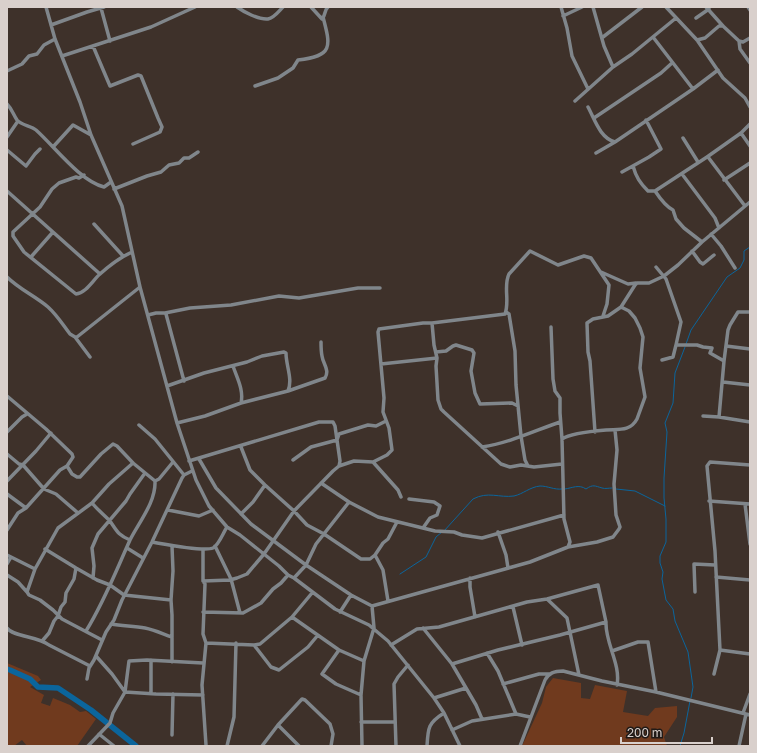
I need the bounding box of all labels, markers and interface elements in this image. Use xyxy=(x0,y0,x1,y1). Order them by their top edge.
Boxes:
scale bar xyxy=(621,719,712,745)
text: 200 m xyxy=(627,725,662,740)

